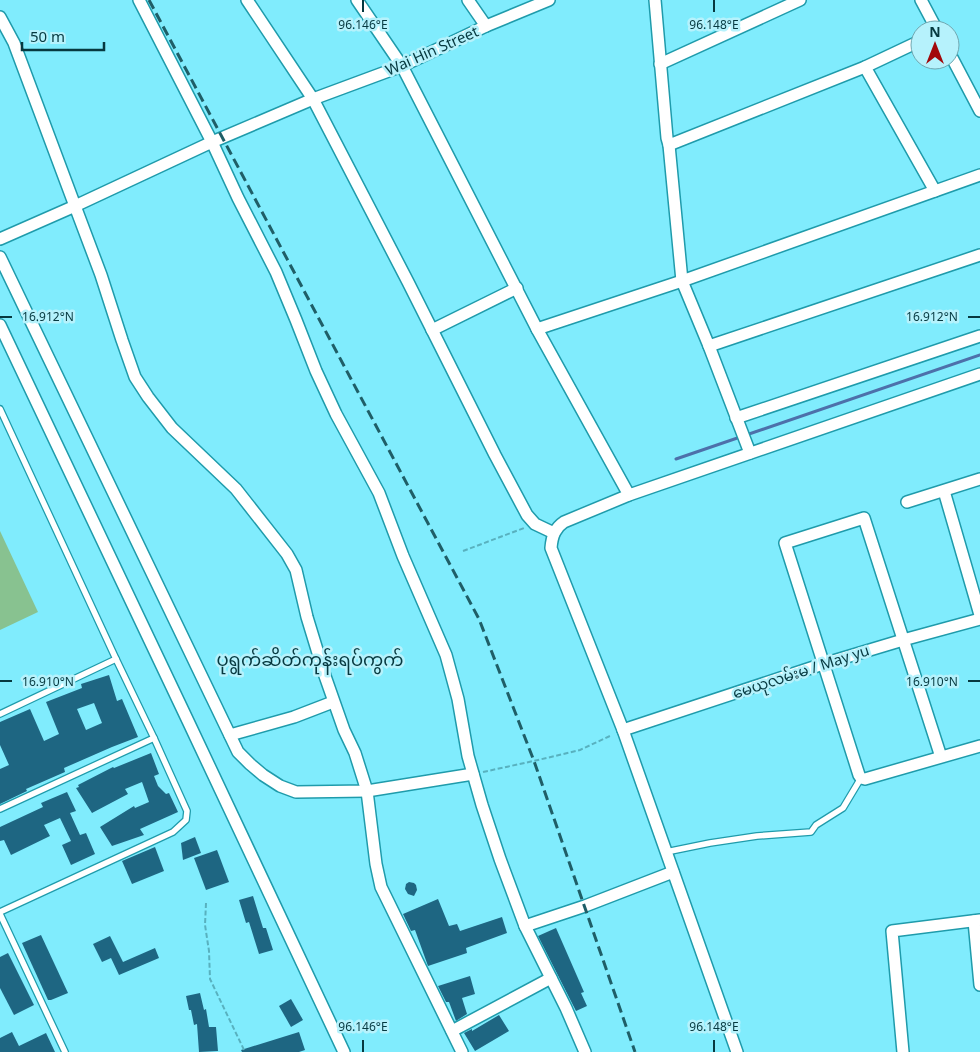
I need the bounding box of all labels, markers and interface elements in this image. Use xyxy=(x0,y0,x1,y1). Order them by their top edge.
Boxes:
text: 96.146°E xyxy=(338,13,388,39)
text: 96.148°E xyxy=(689,13,739,39)
street label: Wai Hin Street xyxy=(380,17,485,88)
text: N xyxy=(929,18,941,49)
scale bar xyxy=(22,20,105,52)
north arrow xyxy=(910,20,960,70)
text: 50 m xyxy=(30,22,65,55)
text: 16.912°N xyxy=(22,305,74,331)
text: 16.912°N xyxy=(906,305,958,331)
street label: မေယုလမ်းမ / May yu xyxy=(729,636,874,711)
district label: ပုရွက်ဆိတ်ကုန်းရပ်ကွက် xyxy=(216,642,404,681)
text: 16.910°N xyxy=(22,670,74,696)
text: 16.910°N xyxy=(906,670,958,696)
text: 96.146°E xyxy=(338,1015,388,1041)
text: 96.148°E xyxy=(689,1015,739,1041)

